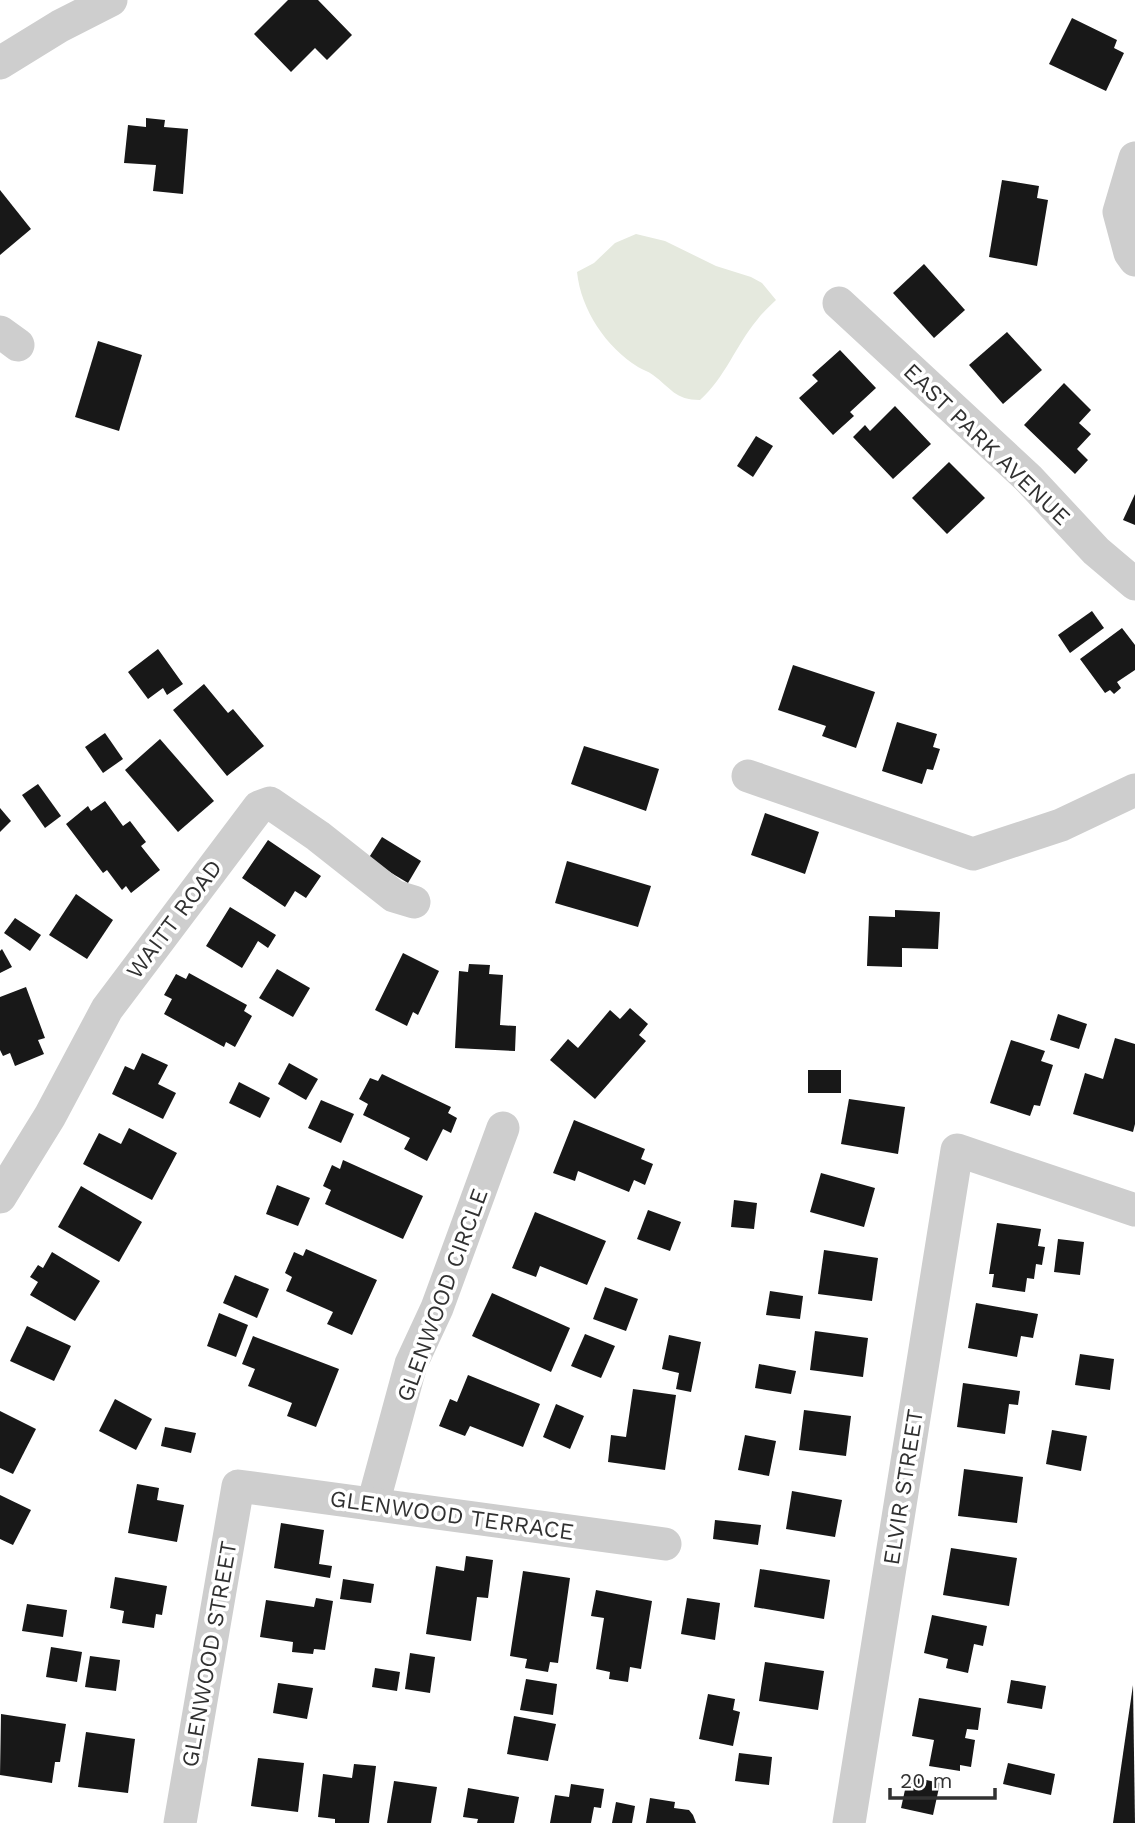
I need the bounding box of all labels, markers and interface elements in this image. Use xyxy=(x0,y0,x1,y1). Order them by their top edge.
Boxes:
street label: EAST PARK AVENUE xyxy=(898,358,1076,531)
street label: WAITT ROAD xyxy=(121,855,228,984)
street label: GLENWOOD CIRCLE xyxy=(391,1185,494,1405)
street label: ELVIR STREET xyxy=(878,1407,929,1567)
street label: GLENWOOD TERRACE xyxy=(328,1485,576,1546)
street label: GLENWOOD STREET xyxy=(176,1539,243,1769)
scale bar xyxy=(890,1756,995,1800)
text: 20 m xyxy=(900,1768,952,1793)

